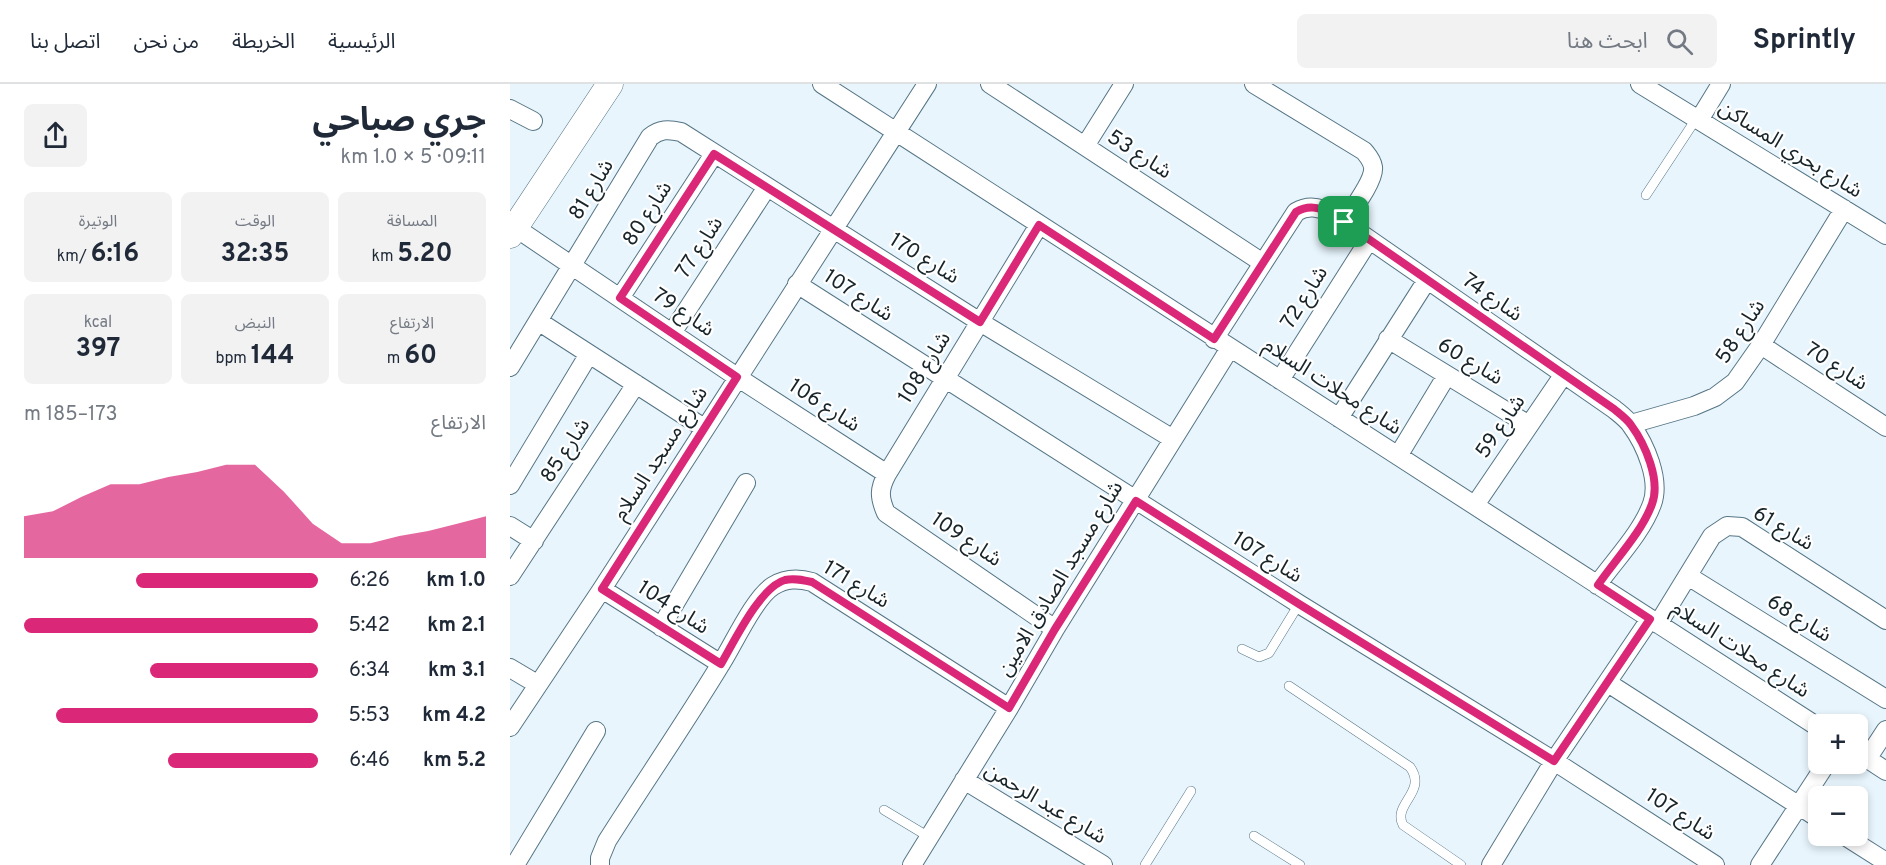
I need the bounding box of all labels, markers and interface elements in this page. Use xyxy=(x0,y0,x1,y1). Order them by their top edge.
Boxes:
search box xyxy=(1297,14,1717,68)
text: Sprintly xyxy=(1753,23,1856,59)
icon: search xyxy=(1663,25,1696,58)
text: اتصل بنا xyxy=(30,29,100,56)
text: من نحن xyxy=(133,29,199,56)
text: الخريطة xyxy=(232,29,295,56)
text: الرئيسية xyxy=(328,29,396,56)
text: ابحث هنا xyxy=(1567,29,1648,56)
street label: شارع بحري المساكن xyxy=(1713,95,1867,206)
text: جري صباحي xyxy=(313,101,486,143)
button: share xyxy=(24,104,87,167)
street label: شارع 53 xyxy=(1102,124,1176,186)
text: 09:11 · 5 × 1.0 km xyxy=(341,145,486,171)
street label: شارع 81 xyxy=(563,155,621,225)
street label: شارع 80 xyxy=(617,176,679,252)
pin xyxy=(1318,196,1369,247)
icon: arrive xyxy=(1327,205,1360,238)
text: الوتيرة xyxy=(79,212,117,232)
text: الوقت xyxy=(235,212,275,232)
text: المسافة xyxy=(387,212,437,232)
street label: شارع 77 xyxy=(670,212,730,284)
street label: شارع 170 xyxy=(884,227,964,291)
text: 6:16 xyxy=(91,238,139,271)
text: 32:35 xyxy=(221,238,289,271)
text: 5.20 xyxy=(397,238,453,271)
text: /km xyxy=(57,247,91,267)
text: km xyxy=(371,247,397,267)
street label: شارع 72 xyxy=(1275,261,1335,335)
street label: شارع 107 xyxy=(818,264,898,328)
street label: شارع 74 xyxy=(1456,268,1528,328)
street label: شارع 79 xyxy=(647,282,719,344)
street label: شارع 58 xyxy=(1710,295,1772,369)
text: kcal xyxy=(84,313,112,333)
text: النبض xyxy=(235,314,275,334)
text: الارتفاع xyxy=(390,314,434,334)
street label: شارع 108 xyxy=(892,327,958,409)
street label: شارع محلات السلام xyxy=(1257,332,1406,443)
street label: شارع 60 xyxy=(1432,332,1508,392)
text: 397 xyxy=(75,333,121,366)
street label: شارع 70 xyxy=(1799,337,1873,397)
text: 144 xyxy=(251,340,295,373)
text: 60 xyxy=(404,340,437,373)
text: bpm xyxy=(215,349,251,369)
text: m xyxy=(387,349,404,369)
street label: شارع 106 xyxy=(783,373,865,439)
street label: شارع مسجد السلام xyxy=(607,382,715,527)
street label: شارع 59 xyxy=(1470,390,1532,464)
text: 173–185 m xyxy=(24,402,118,428)
text: الارتفاع xyxy=(431,411,486,437)
street label: شارع 85 xyxy=(535,414,597,488)
street label: شارع مسجد الصادق الامين xyxy=(992,476,1130,682)
street label: شارع 61 xyxy=(1748,500,1818,558)
street label: شارع 109 xyxy=(925,507,1007,573)
street label: شارع 107 xyxy=(1227,526,1307,590)
street label: شارع 171 xyxy=(818,555,894,615)
text: 6:26 xyxy=(349,568,390,594)
text: 1.0 km xyxy=(426,568,486,594)
street label: شارع 104 xyxy=(632,575,714,641)
street label: شارع 68 xyxy=(1762,589,1836,649)
street label: شارع محلات السلام xyxy=(1665,595,1814,706)
text: 5:42 xyxy=(348,613,390,639)
text: 2.1 km xyxy=(427,613,486,639)
text: 6:34 xyxy=(349,658,390,684)
text: 3.1 km xyxy=(428,658,486,684)
text: 5:53 xyxy=(349,703,390,729)
text: 4.2 km xyxy=(422,703,486,729)
map controls xyxy=(1808,714,1868,846)
button: + xyxy=(1808,714,1868,774)
text: 6:46 xyxy=(349,748,390,774)
text: 5.2 km xyxy=(423,748,486,774)
street label: شارع عبد الرحمن xyxy=(979,757,1111,851)
street label: شارع 107 xyxy=(1640,783,1720,847)
button: − xyxy=(1808,786,1868,846)

